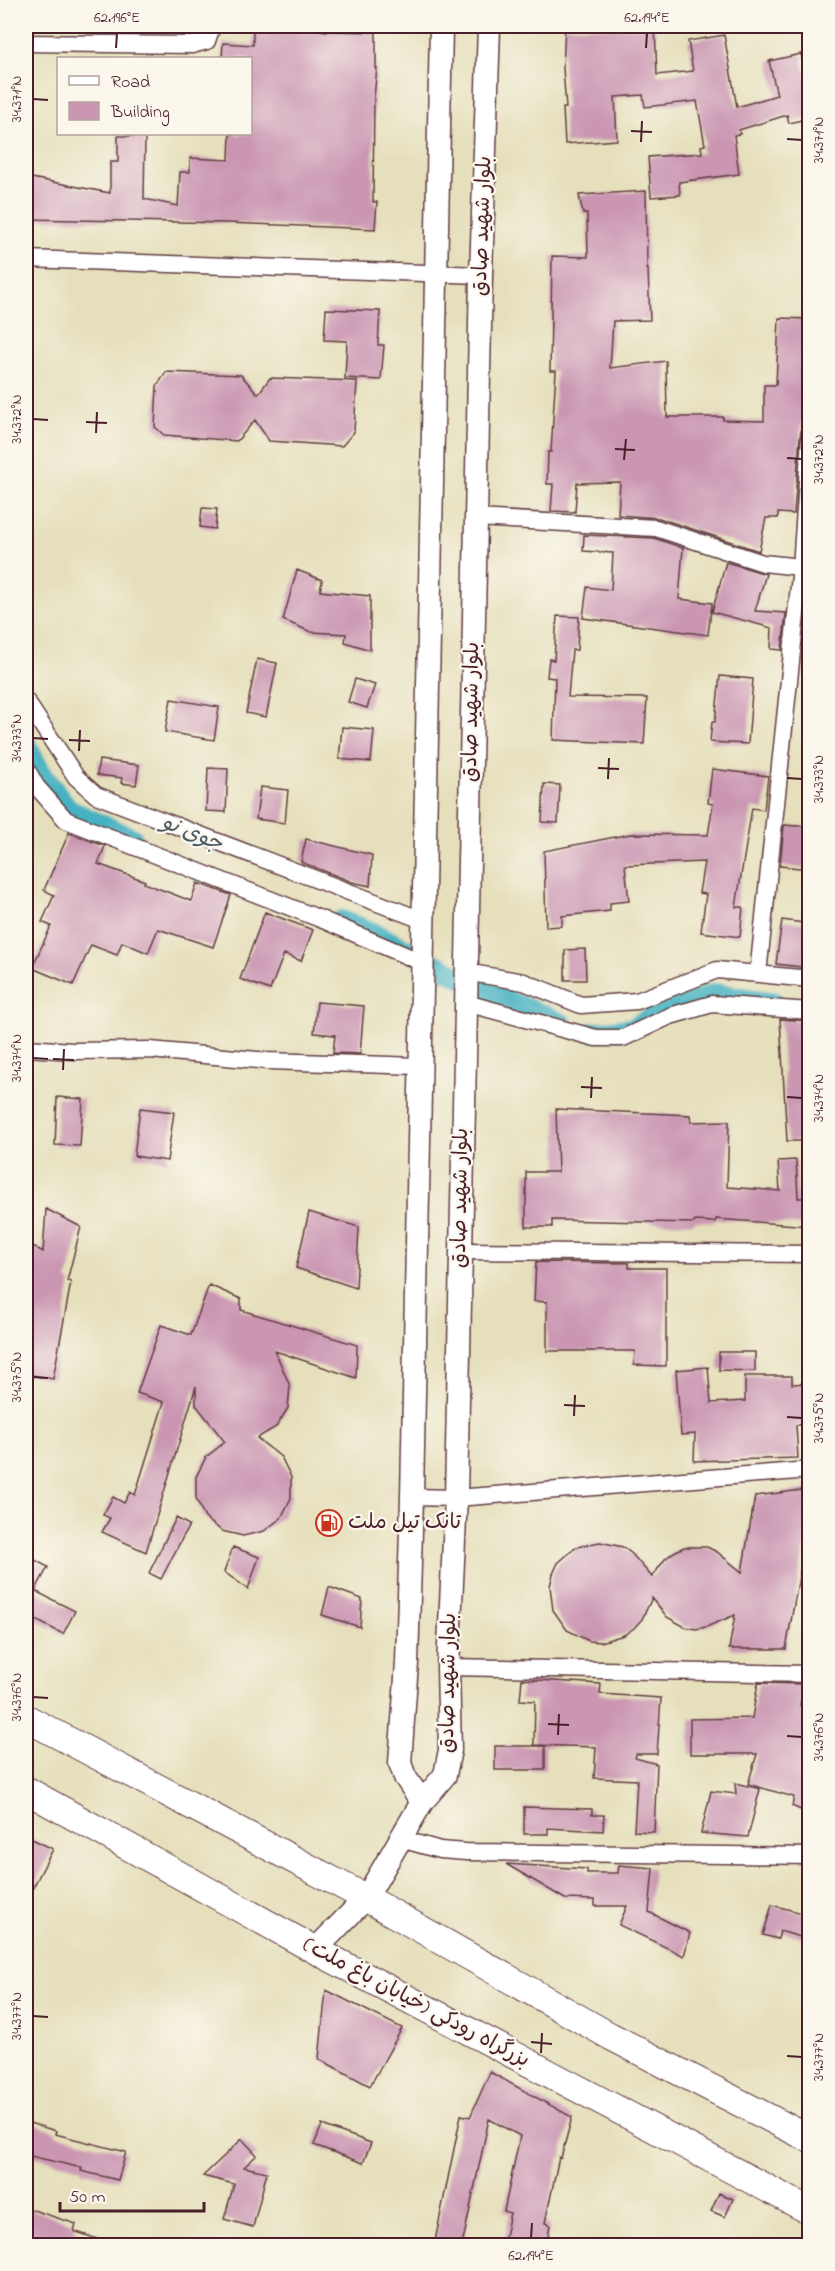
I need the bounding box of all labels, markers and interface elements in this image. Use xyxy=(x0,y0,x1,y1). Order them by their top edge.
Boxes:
text: 62.196°E xyxy=(94,7,140,29)
text: 62.194°E xyxy=(624,7,670,29)
legend xyxy=(57,57,252,135)
text: Road xyxy=(111,70,150,96)
text: 34.371°N xyxy=(6,76,28,122)
text: Building xyxy=(110,100,170,127)
text: 34.371°N xyxy=(808,117,830,163)
street label: بلوار شهید صادق xyxy=(466,155,500,297)
text: 34.372°N xyxy=(6,394,28,444)
text: 34.372°N xyxy=(808,434,830,484)
street label: بلوار شهید صادق xyxy=(456,642,488,782)
text: 34.373°N xyxy=(6,714,28,762)
text: 34.373°N xyxy=(808,755,830,803)
water label: جوی نو xyxy=(154,806,228,861)
text: 34.374°N xyxy=(6,1034,28,1082)
text: 34.374°N xyxy=(808,1074,830,1122)
street label: بلوار شهید صادق xyxy=(445,1128,477,1268)
text: 34.375°N xyxy=(6,1352,28,1402)
text: 34.375°N xyxy=(808,1393,830,1443)
fuel station icon: تانک تیل ملت xyxy=(314,1508,344,1538)
place label: تانک تیل ملت xyxy=(348,1508,462,1538)
street label: بلوار شهید صادق xyxy=(433,1613,465,1753)
text: 34.376°N xyxy=(6,1673,28,1721)
text: 34.376°N xyxy=(808,1713,830,1761)
street label: بزرگراه رودکی (خیابان باغ ملت) xyxy=(297,1930,535,2076)
text: 34.377°N xyxy=(6,1992,28,2040)
text: 34.377°N xyxy=(808,2033,830,2081)
scale bar xyxy=(60,2175,204,2213)
text: 50 m xyxy=(69,2185,106,2211)
text: 62.194°E xyxy=(508,2245,554,2267)

